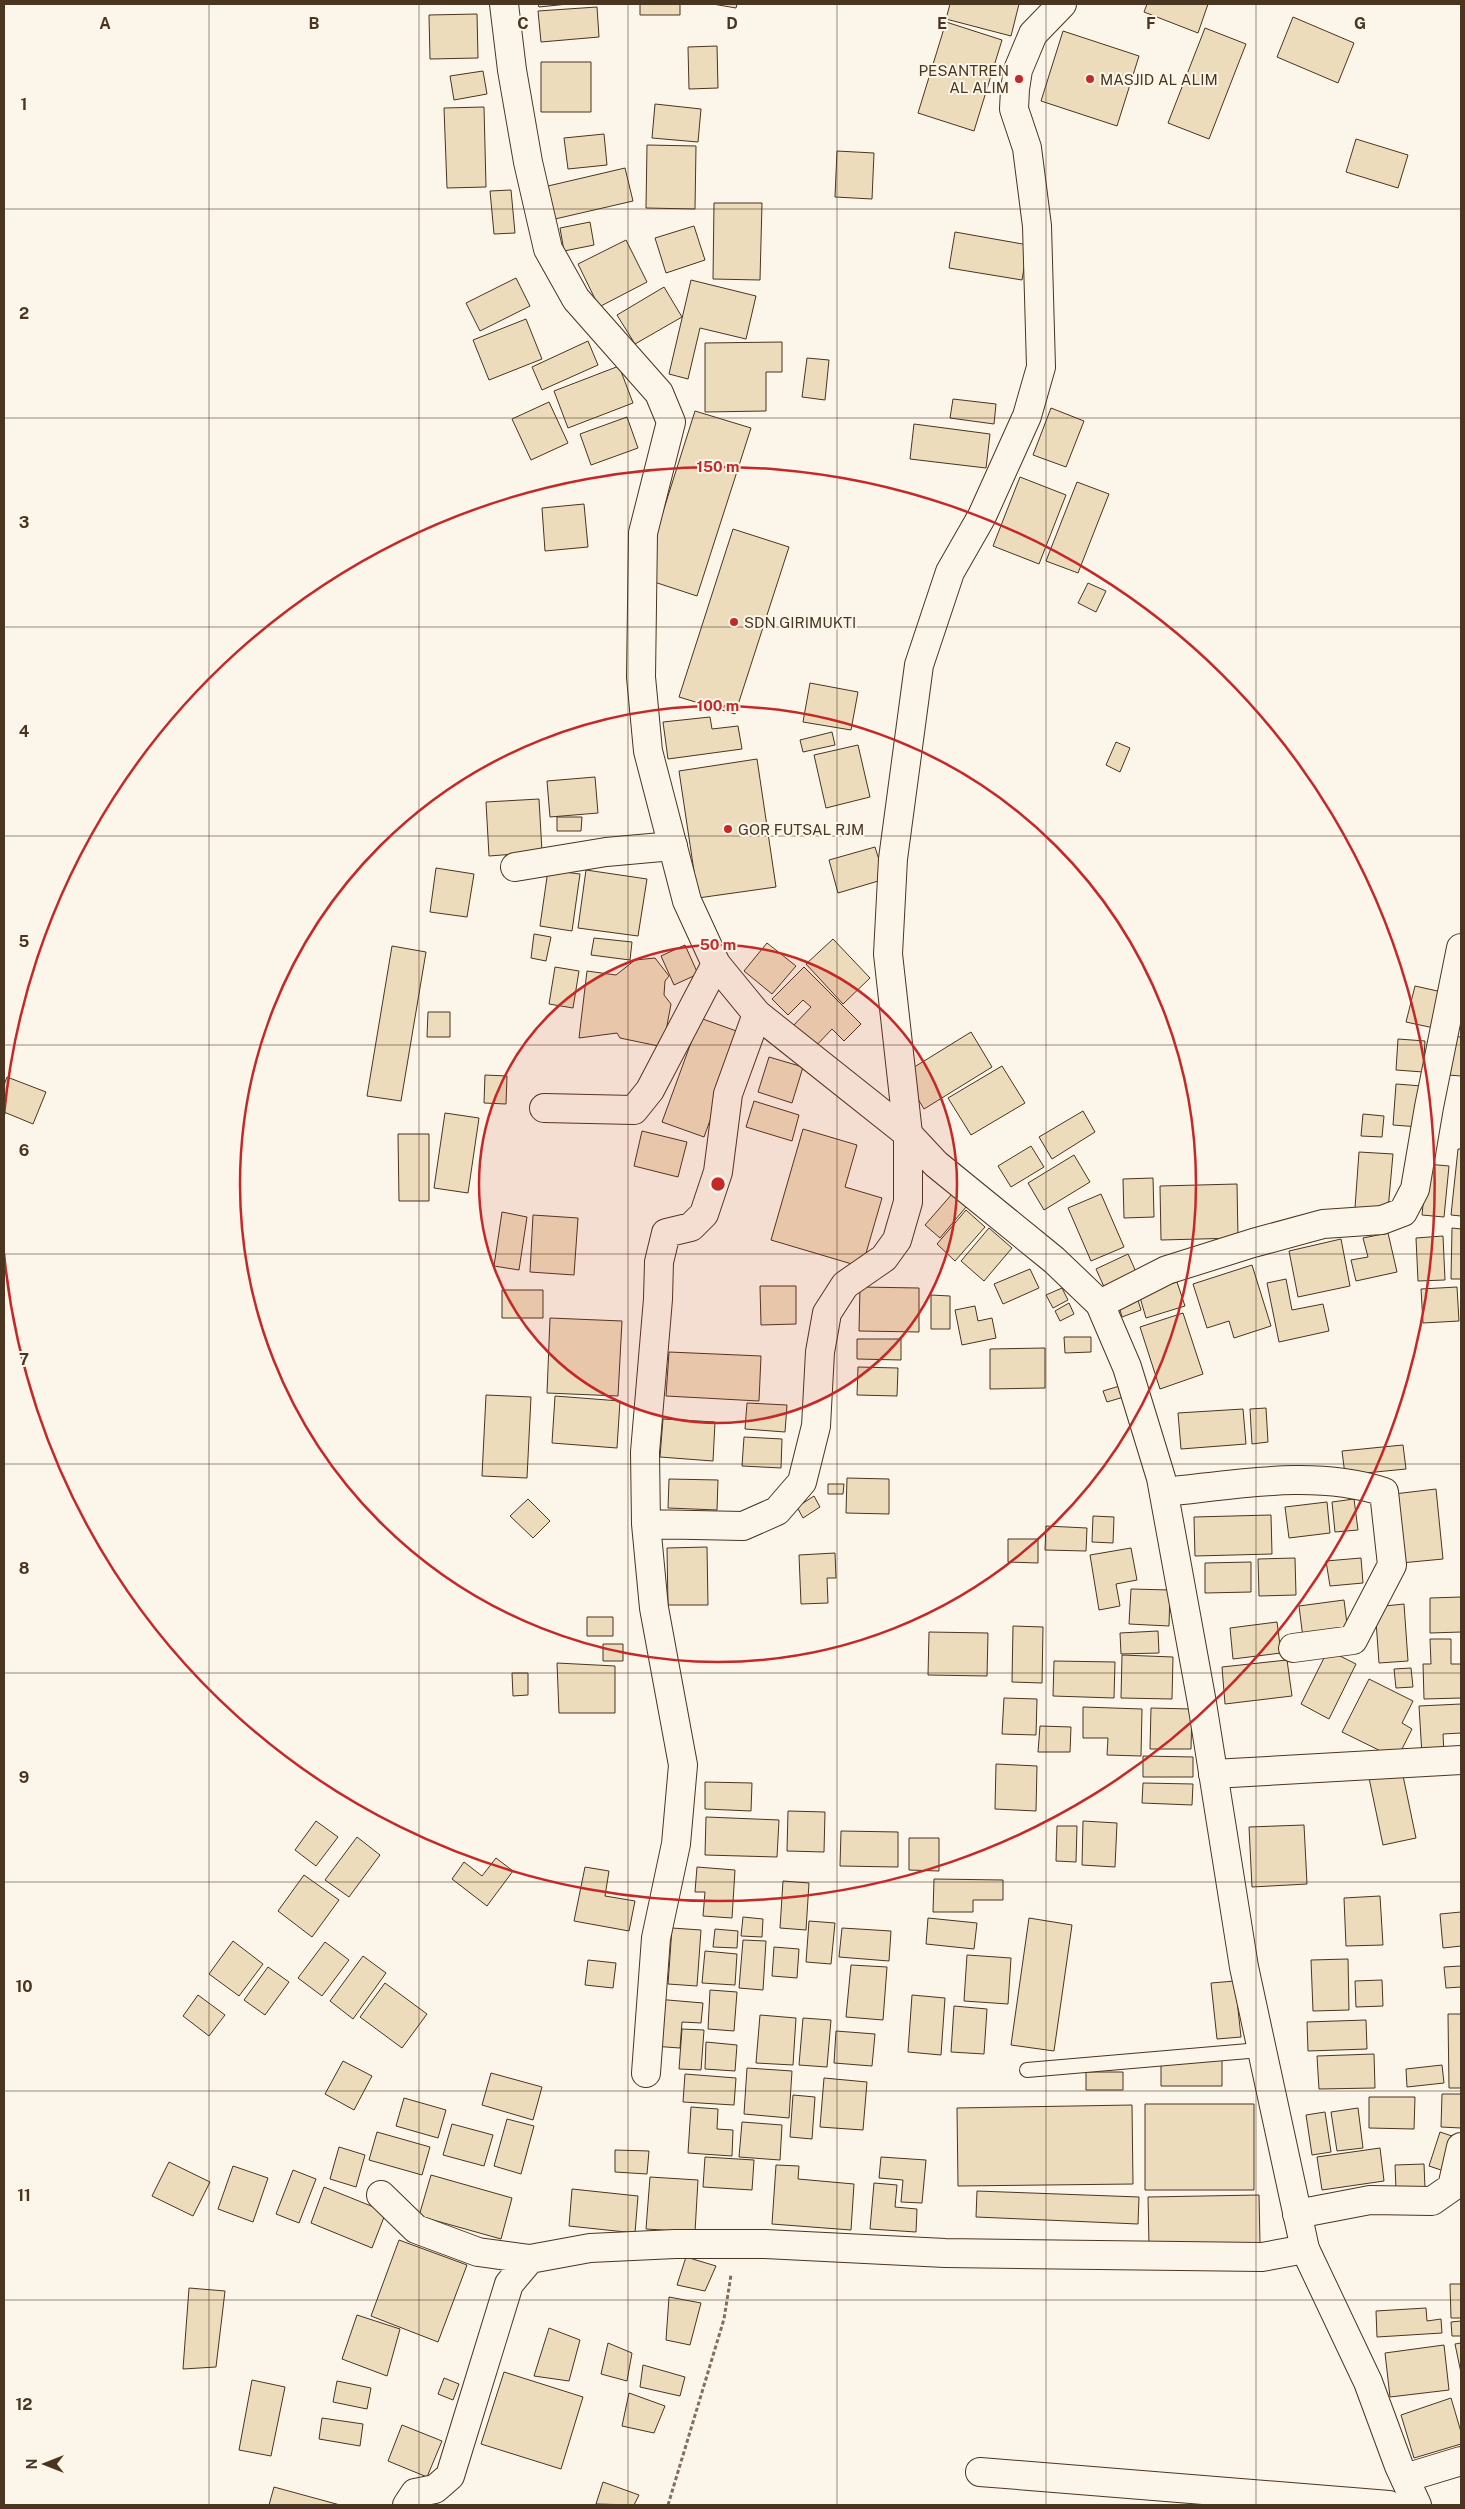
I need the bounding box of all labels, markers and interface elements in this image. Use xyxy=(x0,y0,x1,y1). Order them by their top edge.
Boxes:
text: A xyxy=(99,14,111,33)
text: B xyxy=(309,14,320,33)
text: C xyxy=(517,14,529,33)
text: D xyxy=(726,14,738,33)
text: E xyxy=(937,14,947,33)
text: F xyxy=(1146,14,1156,33)
text: G xyxy=(1354,14,1366,33)
place label: PESANTREN AL ALIM xyxy=(919,62,1009,96)
place label: MASJID AL ALIM xyxy=(1100,71,1218,88)
marker: PESANTREN AL ALIM xyxy=(1013,73,1025,85)
marker: MASJID AL ALIM xyxy=(1084,73,1096,85)
text: 1 xyxy=(21,95,27,114)
text: 2 xyxy=(19,304,29,323)
text: 150 m xyxy=(696,458,740,475)
text: 3 xyxy=(19,513,29,532)
place label: SDN GIRIMUKTI xyxy=(744,614,856,631)
marker: SDN GIRIMUKTI xyxy=(728,616,740,628)
text: 100 m xyxy=(697,697,739,714)
text: 4 xyxy=(19,722,30,741)
place label: GOR FUTSAL RJM xyxy=(738,821,864,838)
marker: GOR FUTSAL RJM xyxy=(722,823,734,835)
text: 5 xyxy=(19,932,30,951)
text: 50 m xyxy=(700,936,736,953)
text: 6 xyxy=(19,1141,29,1160)
centre of rings xyxy=(709,1175,727,1193)
text: 7 xyxy=(19,1350,29,1369)
text: 8 xyxy=(19,1559,30,1578)
text: 9 xyxy=(19,1768,29,1787)
text: 10 xyxy=(15,1977,33,1996)
text: 11 xyxy=(17,2186,31,2205)
text: 12 xyxy=(15,2395,33,2414)
north arrow xyxy=(20,2439,70,2489)
text: N xyxy=(24,2459,40,2469)

